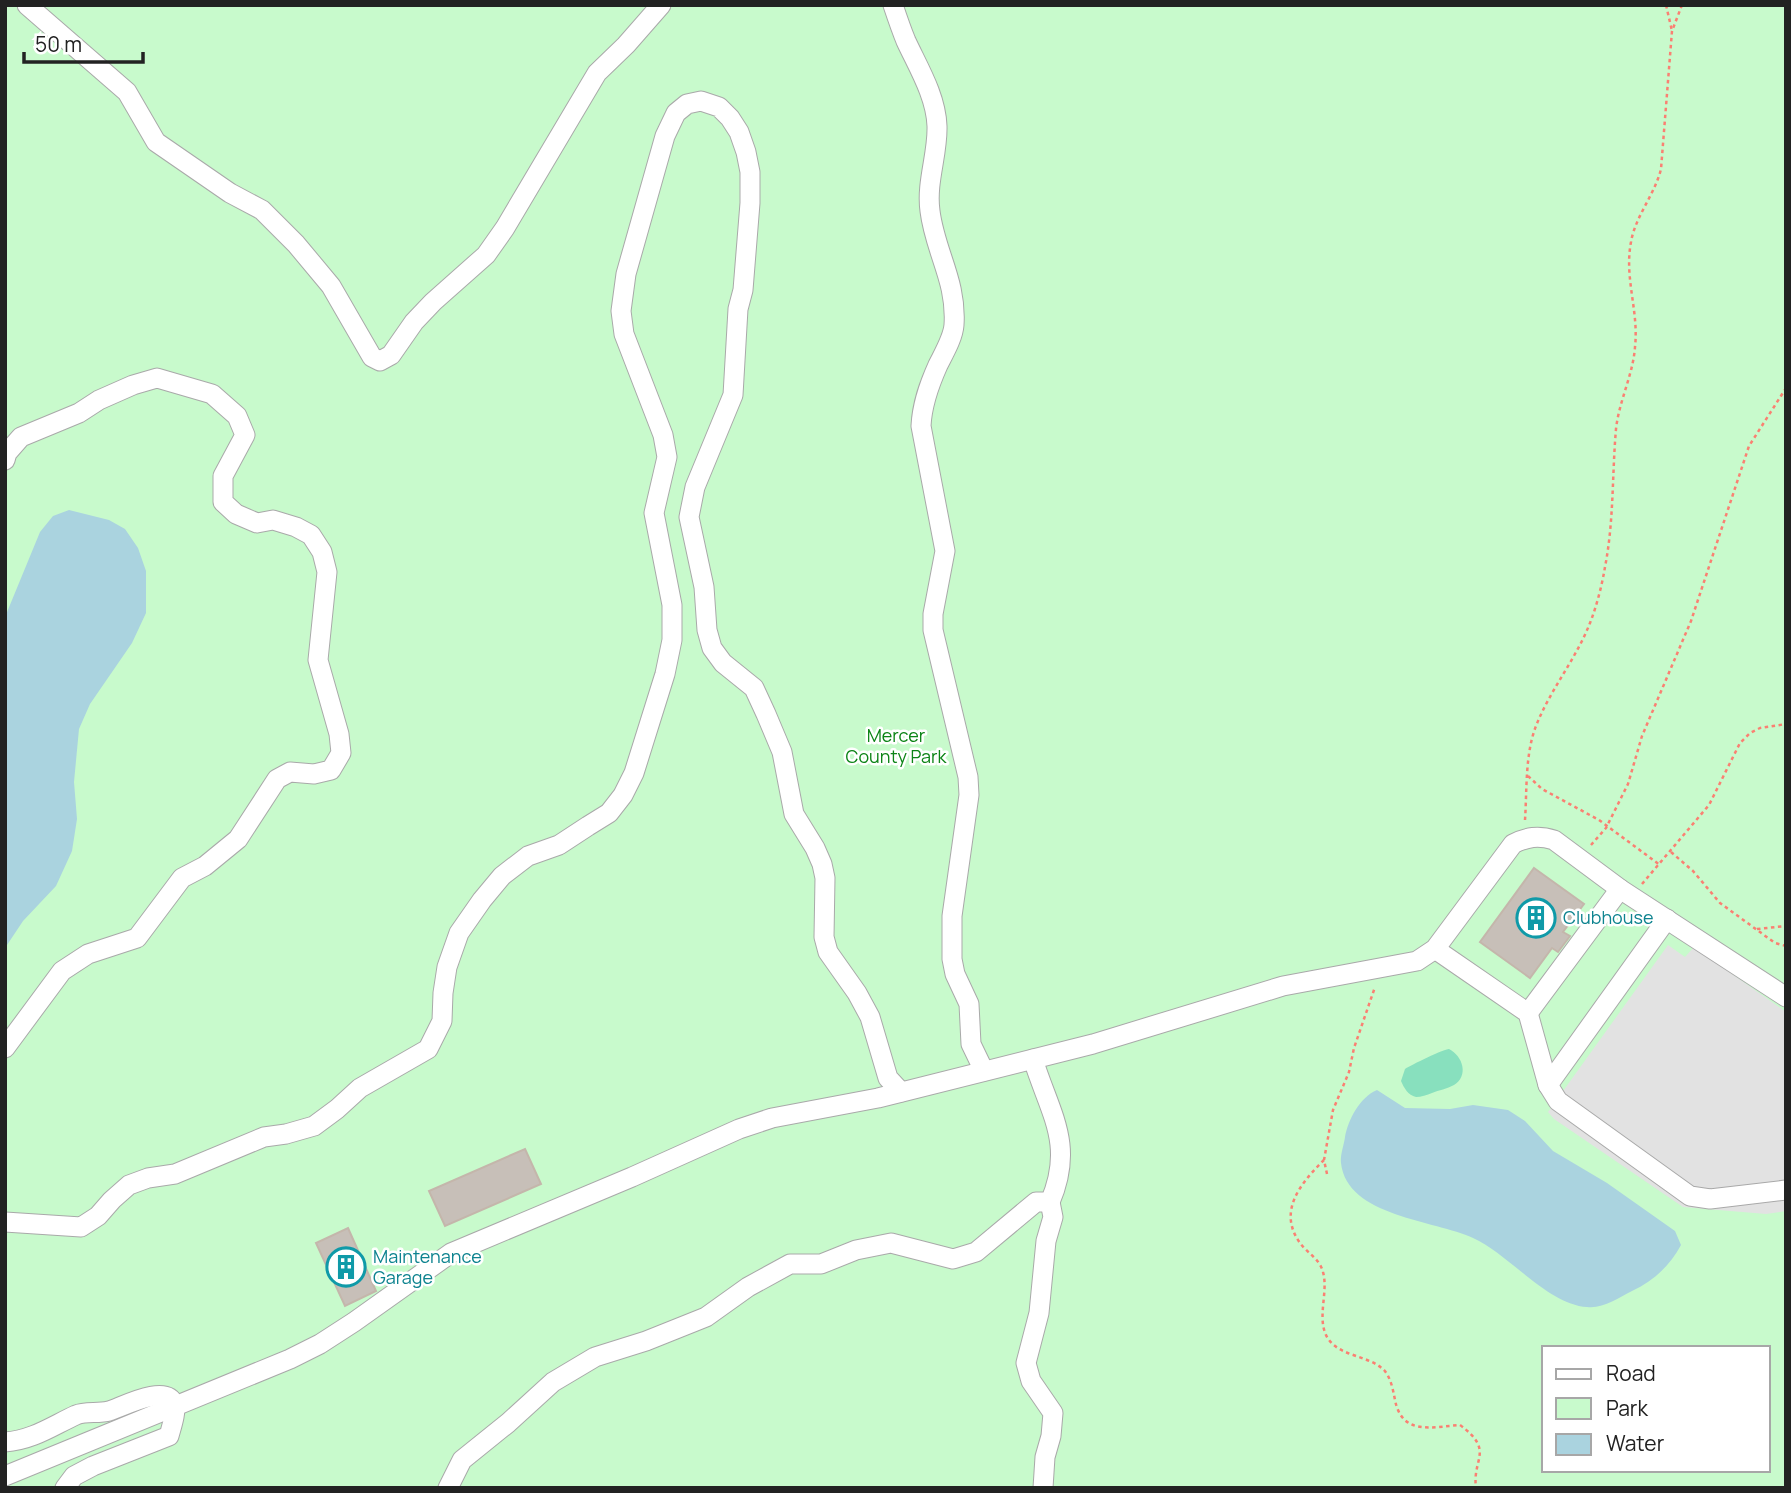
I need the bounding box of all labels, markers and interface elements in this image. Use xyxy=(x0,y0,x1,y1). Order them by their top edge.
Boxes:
scale bar xyxy=(24,21,144,65)
text: 50 m xyxy=(35,30,82,58)
park label: Mercer County Park xyxy=(846,723,947,768)
building icon: Clubhouse xyxy=(1515,897,1557,939)
place label: Clubhouse xyxy=(1563,905,1653,929)
place label: Maintenance Garage xyxy=(373,1244,482,1289)
building icon: Maintenance Garage xyxy=(325,1246,367,1288)
legend xyxy=(1542,1346,1770,1472)
text: Road xyxy=(1606,1359,1656,1387)
text: Park xyxy=(1606,1394,1648,1422)
text: Water xyxy=(1606,1429,1665,1457)

